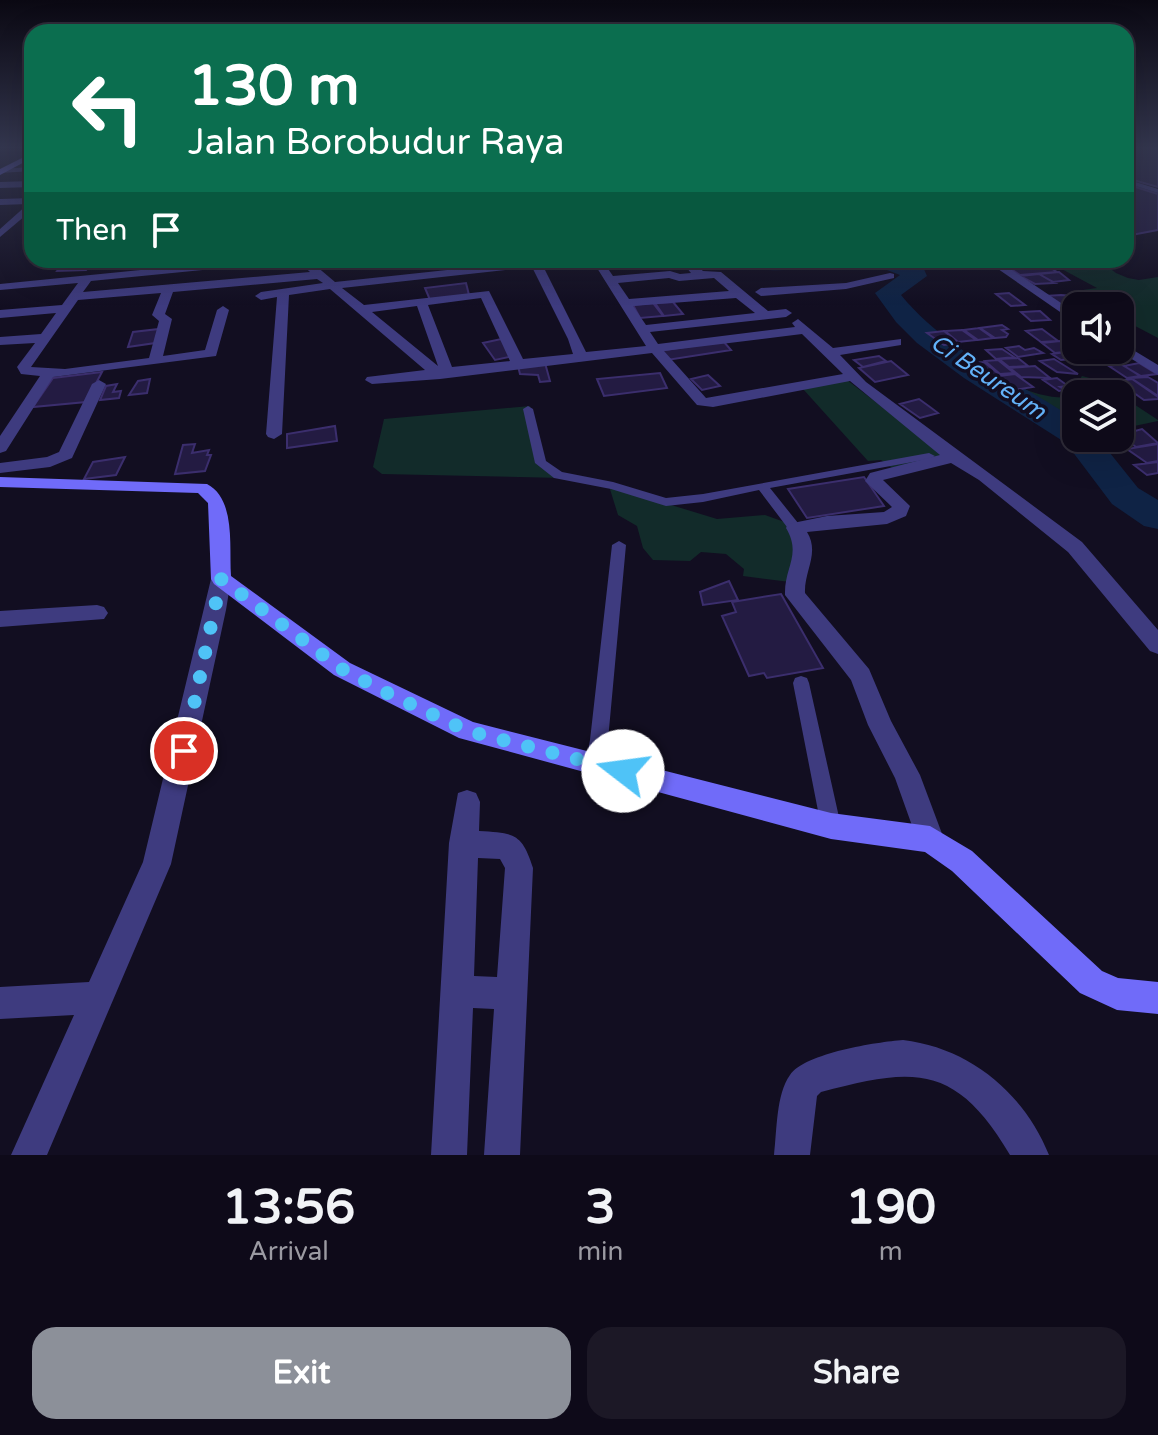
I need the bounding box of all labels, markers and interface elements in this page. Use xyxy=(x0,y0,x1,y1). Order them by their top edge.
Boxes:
text: 130 m xyxy=(188,53,359,120)
icon: left xyxy=(56,56,160,160)
text: Jalan Borobudur Raya xyxy=(188,121,565,164)
icon: arrive xyxy=(144,208,188,252)
text: Then xyxy=(56,212,128,249)
map controls xyxy=(1062,292,1134,452)
button: sound xyxy=(1062,292,1134,364)
water label: Ci Beureum xyxy=(925,328,1052,427)
button: layers xyxy=(1062,380,1134,452)
pin xyxy=(150,717,218,785)
icon: arrive xyxy=(162,729,206,773)
position arrow xyxy=(581,729,665,813)
text: 13:56 xyxy=(222,1179,355,1237)
text: 3 xyxy=(585,1179,615,1237)
text: 190 xyxy=(845,1179,936,1237)
text: Arrival xyxy=(248,1236,329,1267)
text: min xyxy=(577,1236,623,1267)
text: m xyxy=(879,1236,903,1267)
button: Exit xyxy=(32,1327,571,1419)
button: Share xyxy=(587,1327,1126,1419)

